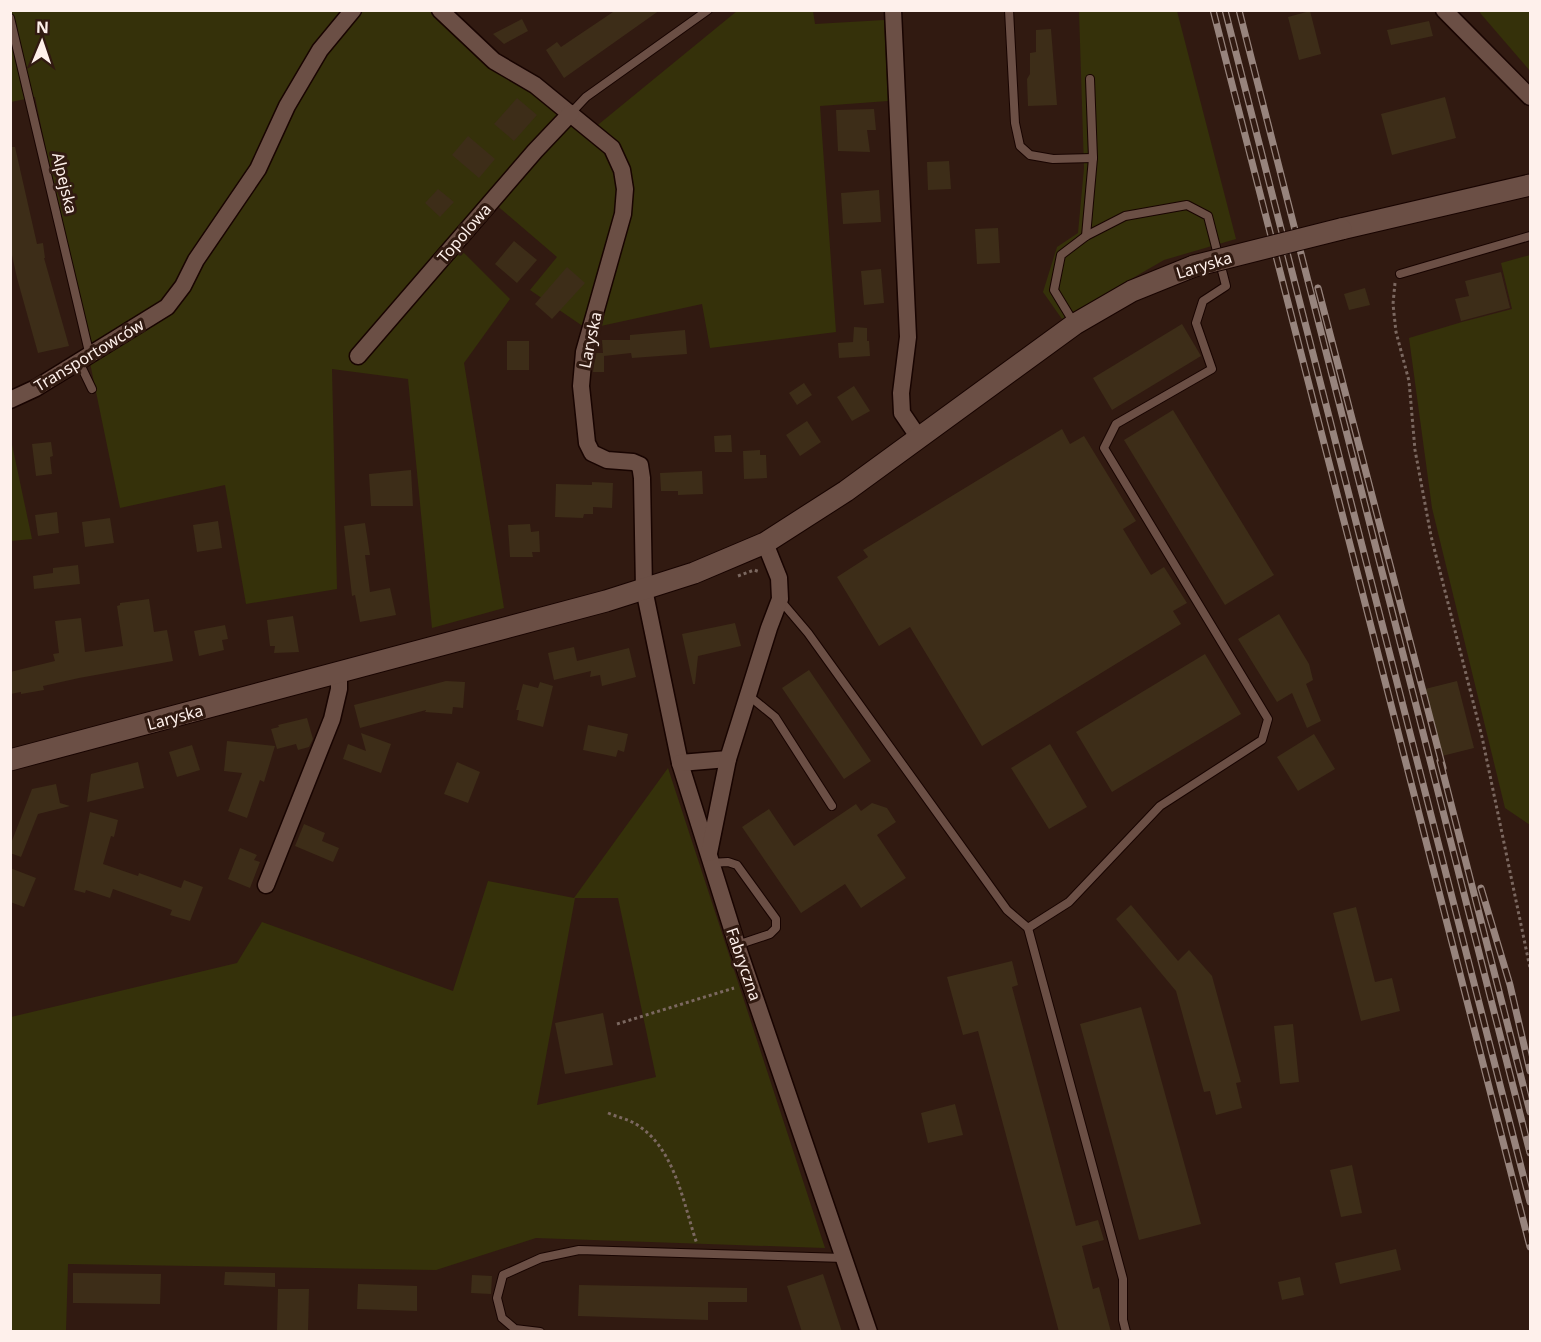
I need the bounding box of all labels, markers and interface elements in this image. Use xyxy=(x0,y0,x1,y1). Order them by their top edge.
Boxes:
north arrow xyxy=(12,12,72,72)
text: N xyxy=(36,16,49,38)
street label: Alpejska xyxy=(47,150,83,216)
street label: Topolowa xyxy=(432,199,496,267)
street label: Laryska xyxy=(1173,246,1235,284)
street label: Laryska xyxy=(573,310,607,370)
street label: Transportowców xyxy=(30,313,148,396)
street label: Laryska xyxy=(144,699,206,735)
street label: Fabryczna xyxy=(721,925,767,1003)

